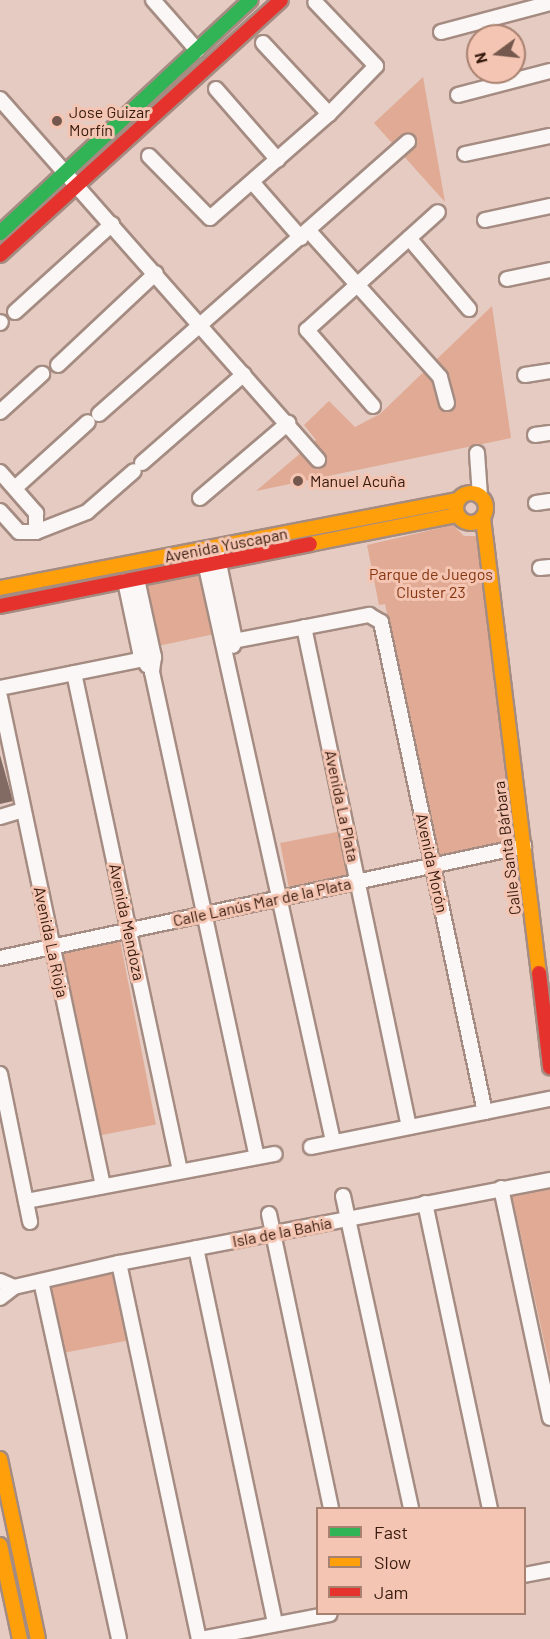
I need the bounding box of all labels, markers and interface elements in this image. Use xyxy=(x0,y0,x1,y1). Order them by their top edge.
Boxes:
north arrow xyxy=(466,24,526,84)
text: N xyxy=(470,51,491,66)
place label: Jose Guizar Morfín xyxy=(69,102,150,140)
marker: Jose Guizar Morfín xyxy=(50,114,64,128)
place label: Manuel Acuña xyxy=(310,471,405,491)
marker: Manuel Acuña xyxy=(291,474,305,488)
street label: Avenida Yuscapan xyxy=(163,524,289,566)
park label: Parque de Juegos Cluster 23 xyxy=(369,564,493,602)
street label: Avenida La Plata xyxy=(321,748,363,864)
street label: Calle Santa Bárbara xyxy=(489,780,525,916)
street label: Avenida Morón xyxy=(412,812,452,914)
street label: Avenida Mendoza xyxy=(105,862,149,982)
street label: Calle Lanús Mar de la Plata xyxy=(171,874,353,930)
street label: Avenida La Rioja xyxy=(30,885,72,999)
street label: Isla de la Bahía xyxy=(231,1213,333,1251)
legend xyxy=(316,1507,526,1615)
text: Fast xyxy=(374,1521,408,1543)
text: Slow xyxy=(374,1551,411,1573)
text: Jam xyxy=(374,1581,408,1603)

